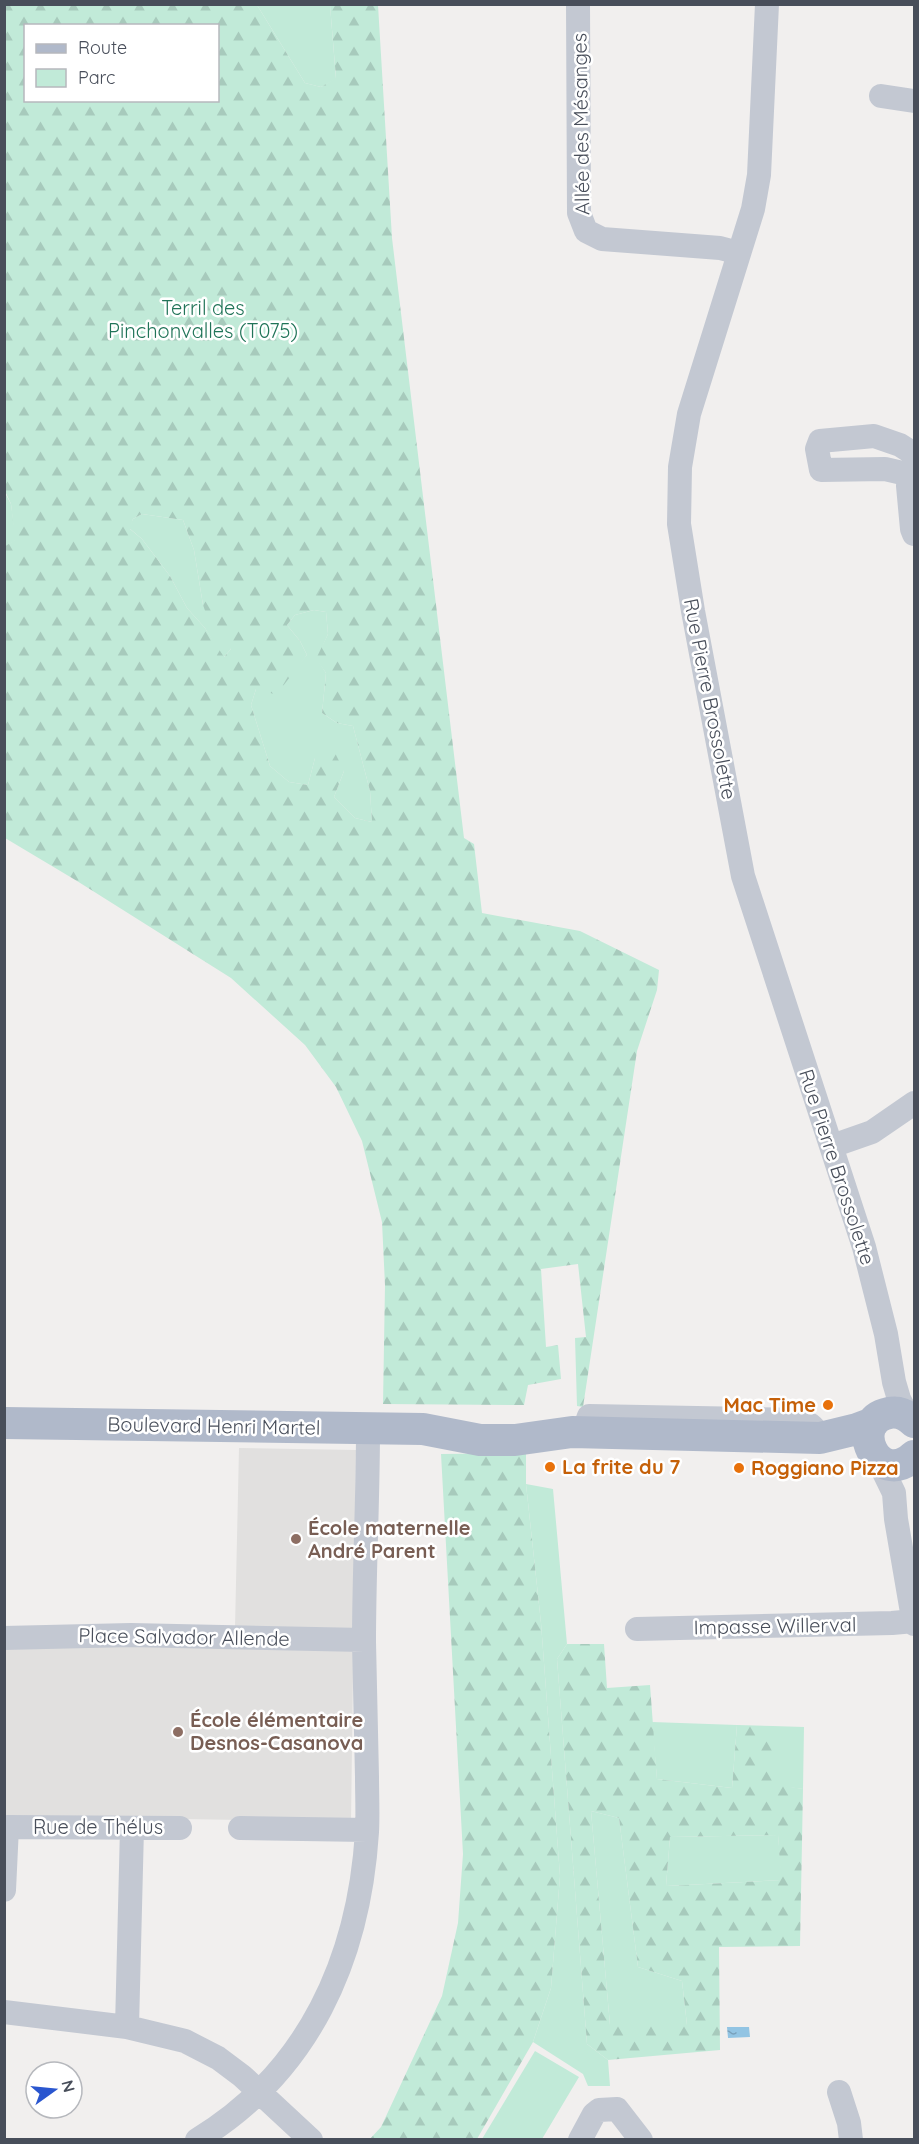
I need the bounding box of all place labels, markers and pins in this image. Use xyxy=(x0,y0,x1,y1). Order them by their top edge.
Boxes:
place label: Mac Time xyxy=(724,1392,816,1417)
marker: Mac Time xyxy=(821,1398,835,1412)
place label: La frite du 7 xyxy=(562,1454,680,1479)
place label: Roggiano Pizza xyxy=(751,1455,899,1480)
marker: La frite du 7 xyxy=(543,1460,557,1474)
marker: Roggiano Pizza xyxy=(732,1461,746,1475)
place label: École maternelle André Parent xyxy=(308,1515,471,1563)
marker: École maternelle André Parent xyxy=(289,1532,303,1546)
place label: École élémentaire Desnos-Casanova xyxy=(190,1707,363,1755)
marker: École élémentaire Desnos-Casanova xyxy=(171,1725,185,1739)

